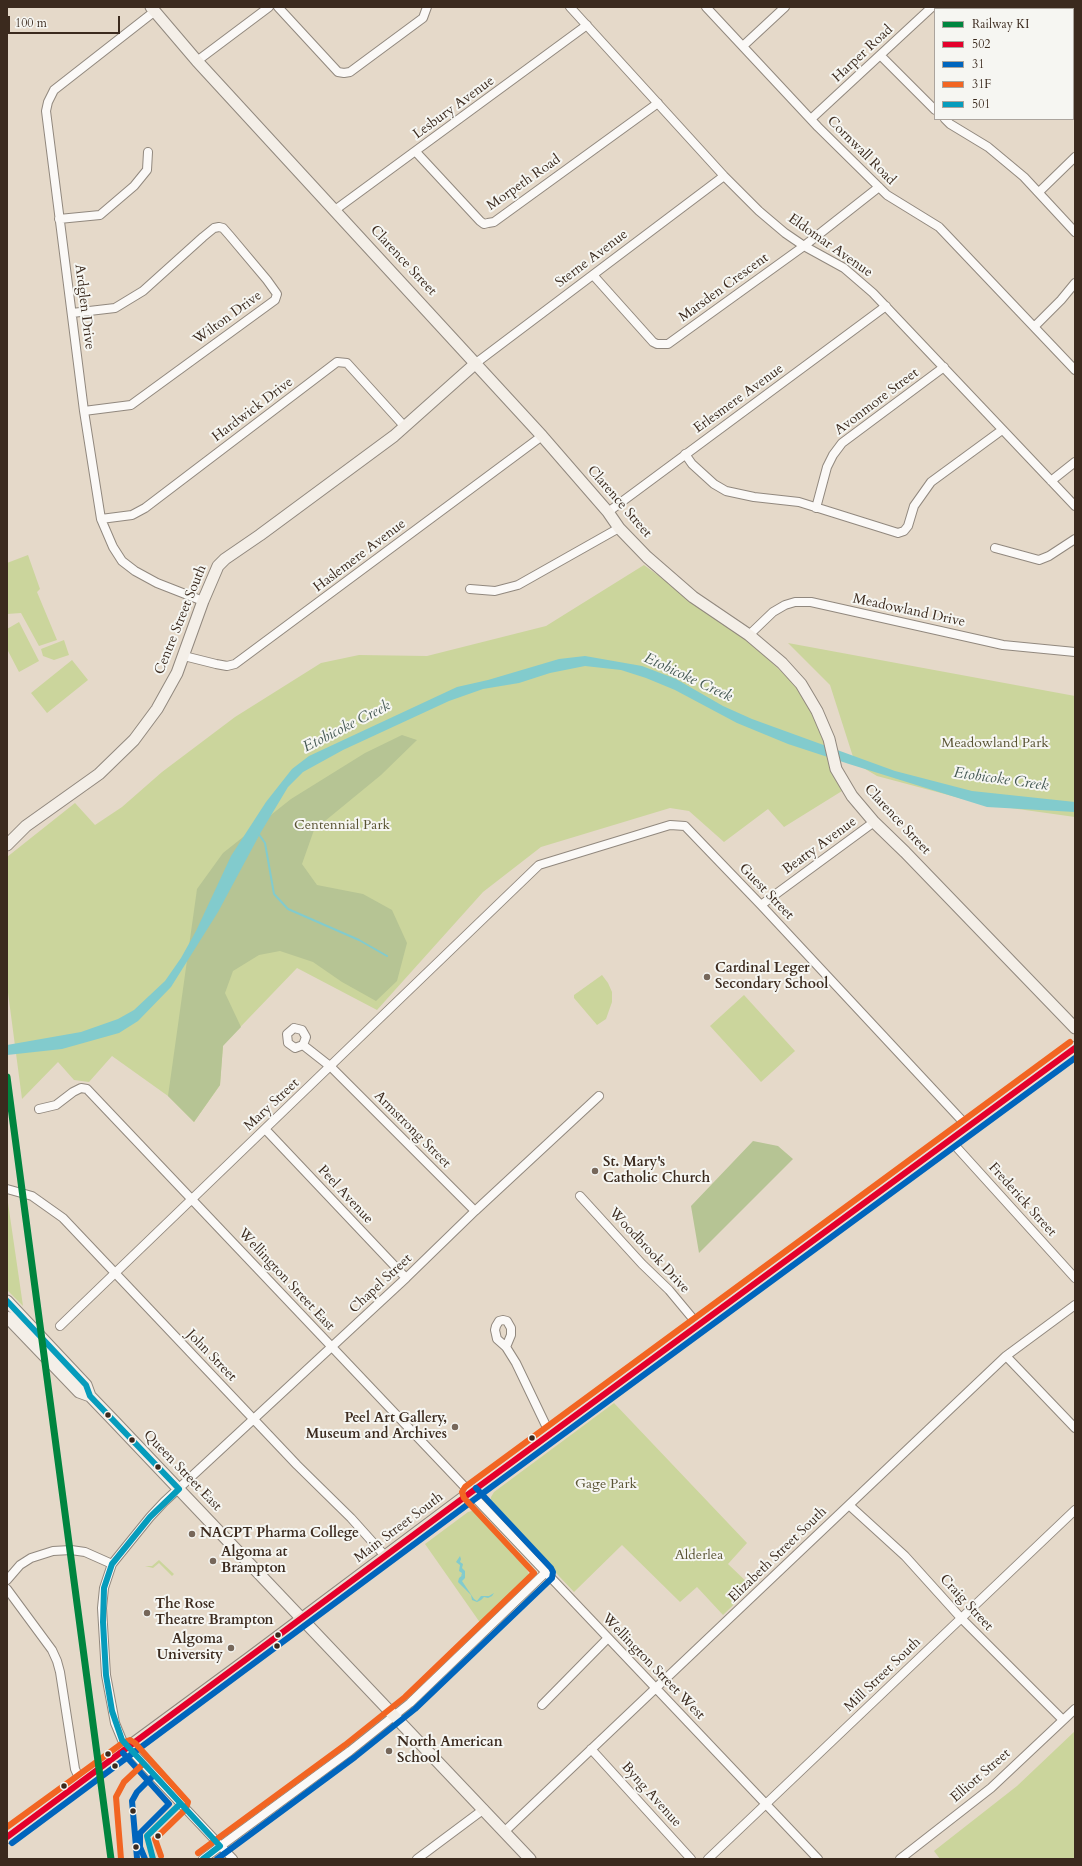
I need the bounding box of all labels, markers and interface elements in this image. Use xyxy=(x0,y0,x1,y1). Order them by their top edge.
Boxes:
scale bar xyxy=(10,8,122,34)
legend xyxy=(934,8,1074,120)
text: 100 m xyxy=(15,15,47,31)
text: Railway KI xyxy=(972,16,1029,32)
street label: Harper Road xyxy=(829,22,897,86)
text: 502 xyxy=(972,36,990,52)
text: 31 xyxy=(972,56,984,72)
street label: Lesbury Avenue xyxy=(410,73,498,143)
text: 31F xyxy=(972,76,991,92)
text: 501 xyxy=(972,96,990,112)
street label: Cornwall Road xyxy=(823,113,899,189)
street label: Morpeth Road xyxy=(484,151,564,215)
street label: Eldomar Avenue xyxy=(784,211,876,281)
street label: Clarence Street xyxy=(366,222,440,300)
street label: Sterne Avenue xyxy=(552,226,632,292)
street label: Marsden Crescent xyxy=(676,250,772,326)
street label: Ardglen Drive xyxy=(70,263,98,351)
street label: Wilton Drive xyxy=(190,288,266,348)
street label: Erlesmere Avenue xyxy=(691,361,787,437)
street label: Avonmore Street xyxy=(832,365,922,439)
street label: Hardwick Drive xyxy=(209,374,297,446)
street label: Clarence Street xyxy=(583,463,655,541)
street label: Haslemere Avenue xyxy=(311,516,409,596)
street label: Centre Street South xyxy=(151,563,211,677)
street label: Meadowland Drive xyxy=(851,591,967,631)
water label: Etobicoke Creek xyxy=(641,650,735,706)
water label: Etobicoke Creek xyxy=(300,697,394,757)
park label: Meadowland Park xyxy=(941,736,1049,752)
water label: Etobicoke Creek xyxy=(952,764,1050,796)
street label: Clarence Street xyxy=(860,781,934,859)
street label: Beatty Avenue xyxy=(780,814,860,878)
park label: Centennial Park xyxy=(294,818,390,834)
street label: Guest Street xyxy=(735,860,797,924)
place label: Cardinal Leger Secondary School xyxy=(715,961,828,994)
marker: Cardinal Leger Secondary School xyxy=(702,972,712,982)
street label: Mary Street xyxy=(241,1075,303,1135)
street label: Armstrong Street xyxy=(370,1088,454,1172)
place label: St. Mary's Catholic Church xyxy=(603,1155,710,1188)
street label: Frederick Street xyxy=(984,1160,1060,1240)
street label: Peel Avenue xyxy=(314,1162,376,1228)
marker: St. Mary's Catholic Church xyxy=(590,1166,600,1176)
street label: Woodbrook Drive xyxy=(605,1205,693,1297)
street label: Wellington Street East xyxy=(234,1225,338,1335)
street label: Chapel Street xyxy=(346,1251,416,1317)
street label: John Street xyxy=(182,1327,240,1385)
unlabelled marker xyxy=(103,1410,113,1420)
place label: Peel Art Gallery, Museum and Archives xyxy=(306,1411,447,1444)
marker: Peel Art Gallery, Museum and Archives xyxy=(450,1422,460,1432)
street label: Queen Street East xyxy=(139,1427,225,1515)
unlabelled marker xyxy=(527,1433,537,1443)
unlabelled marker xyxy=(127,1435,137,1445)
unlabelled marker xyxy=(153,1462,163,1472)
park label: Gage Park xyxy=(575,1477,637,1493)
street label: Main Street South xyxy=(351,1489,447,1567)
street label: Elizabeth Street South xyxy=(725,1504,831,1606)
place label: NACPT Pharma College xyxy=(200,1526,359,1542)
marker: NACPT Pharma College xyxy=(187,1529,197,1539)
place label: Algoma at Brampton xyxy=(221,1545,288,1578)
park label: Alderlea xyxy=(675,1548,723,1564)
marker: Algoma at Brampton xyxy=(208,1556,218,1566)
street label: Craig Street xyxy=(936,1571,996,1635)
place label: The Rose Theatre Brampton xyxy=(155,1597,273,1630)
marker: The Rose Theatre Brampton xyxy=(142,1608,152,1618)
street label: Wellington Street West xyxy=(598,1611,708,1723)
unlabelled marker xyxy=(273,1630,283,1640)
place label: Algoma University xyxy=(157,1632,223,1664)
street label: Mill Street South xyxy=(841,1634,925,1716)
unlabelled marker xyxy=(272,1641,282,1651)
marker: Algoma University xyxy=(226,1643,236,1653)
place label: North American School xyxy=(397,1735,503,1768)
marker: North American School xyxy=(384,1746,394,1756)
street label: Elliott Street xyxy=(948,1746,1014,1806)
unlabelled marker xyxy=(103,1749,113,1759)
street label: Byng Avenue xyxy=(617,1759,685,1831)
unlabelled marker xyxy=(110,1761,120,1771)
unlabelled marker xyxy=(59,1781,69,1791)
unlabelled marker xyxy=(128,1806,138,1816)
unlabelled marker xyxy=(153,1831,163,1841)
unlabelled marker xyxy=(131,1842,141,1852)

